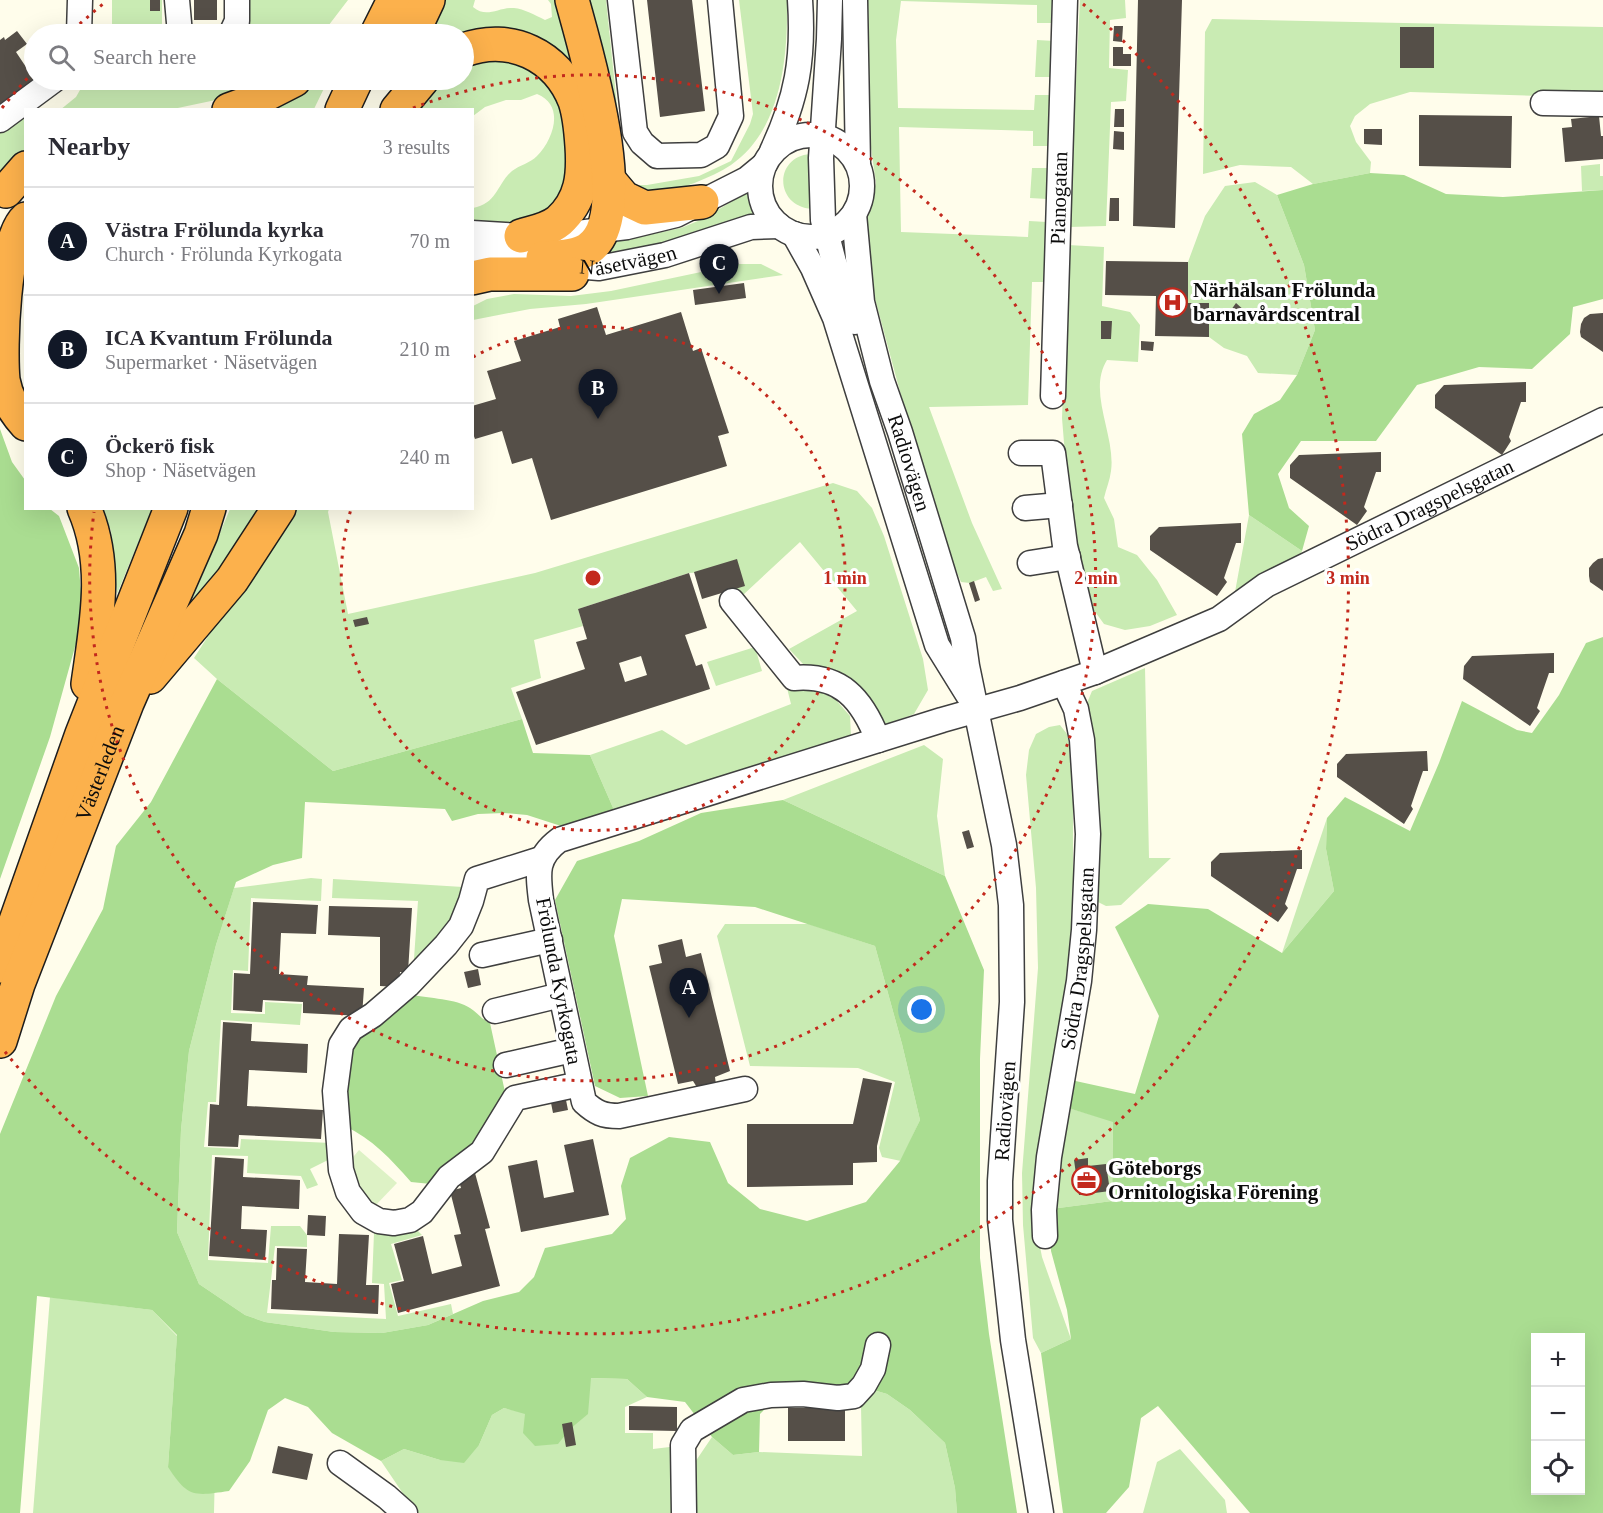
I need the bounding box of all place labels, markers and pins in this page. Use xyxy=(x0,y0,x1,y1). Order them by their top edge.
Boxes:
pin: C xyxy=(700,244,738,294)
place label: Närhälsan Frölunda barnavårdscentral xyxy=(1193,278,1376,326)
hospital icon: Närhälsan Frölunda barnavårdscentral xyxy=(1156,286,1188,318)
pin: B xyxy=(578,370,618,419)
centre of rings xyxy=(583,568,603,588)
pin: A xyxy=(670,968,708,1018)
place label: Göteborgs Ornitologiska Förening xyxy=(1108,1156,1319,1204)
office icon: Göteborgs Ornitologiska Förening xyxy=(1071,1164,1103,1196)

